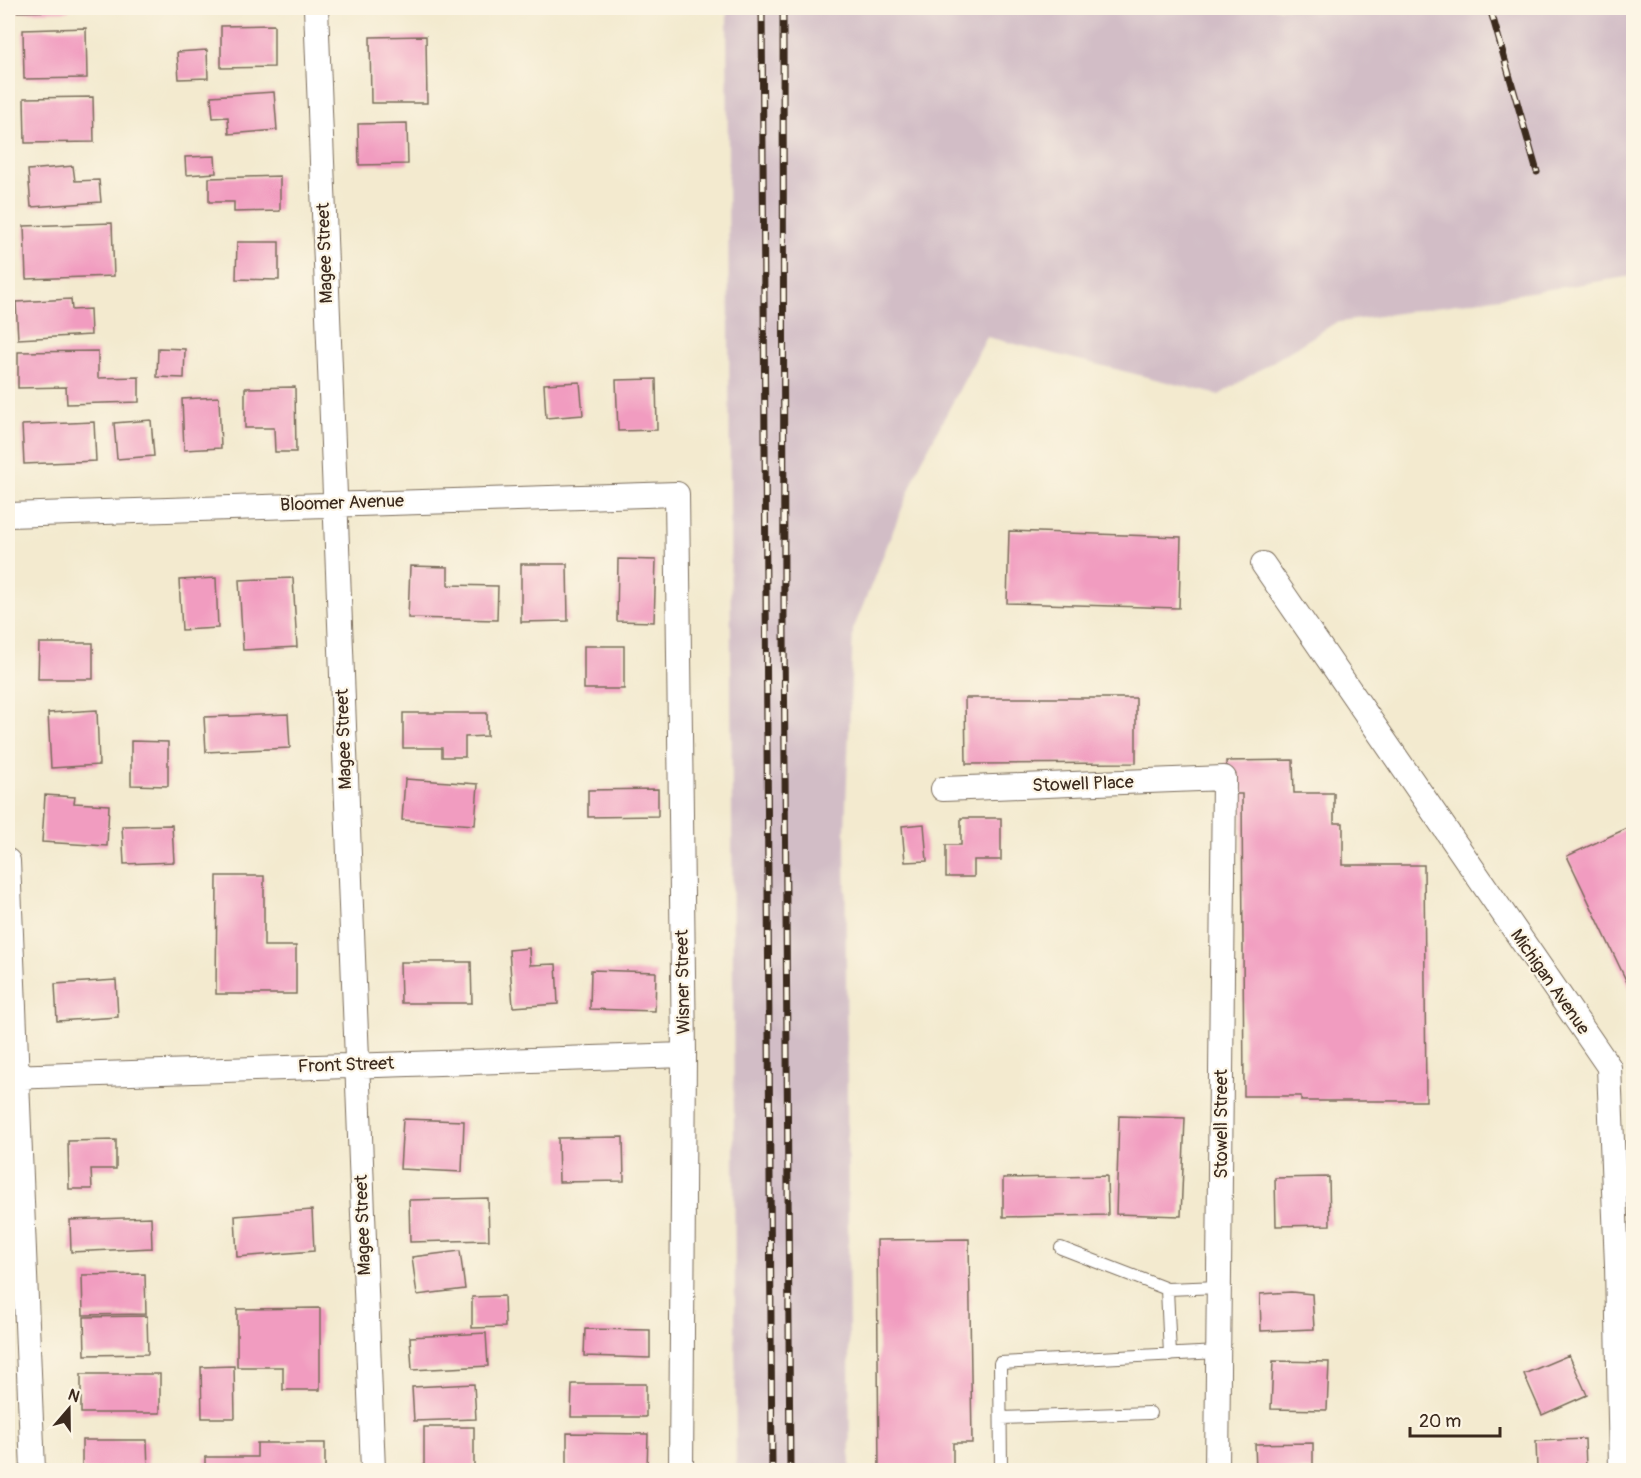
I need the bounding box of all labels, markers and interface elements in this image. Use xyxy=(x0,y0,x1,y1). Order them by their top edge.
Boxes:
street label: Magee Street xyxy=(312,201,338,304)
street label: Bloomer Avenue xyxy=(280,489,404,517)
street label: Magee Street xyxy=(331,687,357,790)
street label: Stowell Place xyxy=(1032,771,1134,797)
street label: Michigan Avenue xyxy=(1505,925,1595,1039)
street label: Wisner Street xyxy=(671,929,695,1035)
street label: Front Street xyxy=(297,1052,395,1078)
street label: Stowell Street xyxy=(1210,1068,1233,1179)
street label: Magee Street xyxy=(350,1173,376,1276)
north arrow xyxy=(39,1379,99,1439)
text: N xyxy=(65,1385,82,1407)
scale bar xyxy=(1410,1400,1500,1438)
text: 20 m xyxy=(1419,1410,1461,1433)

